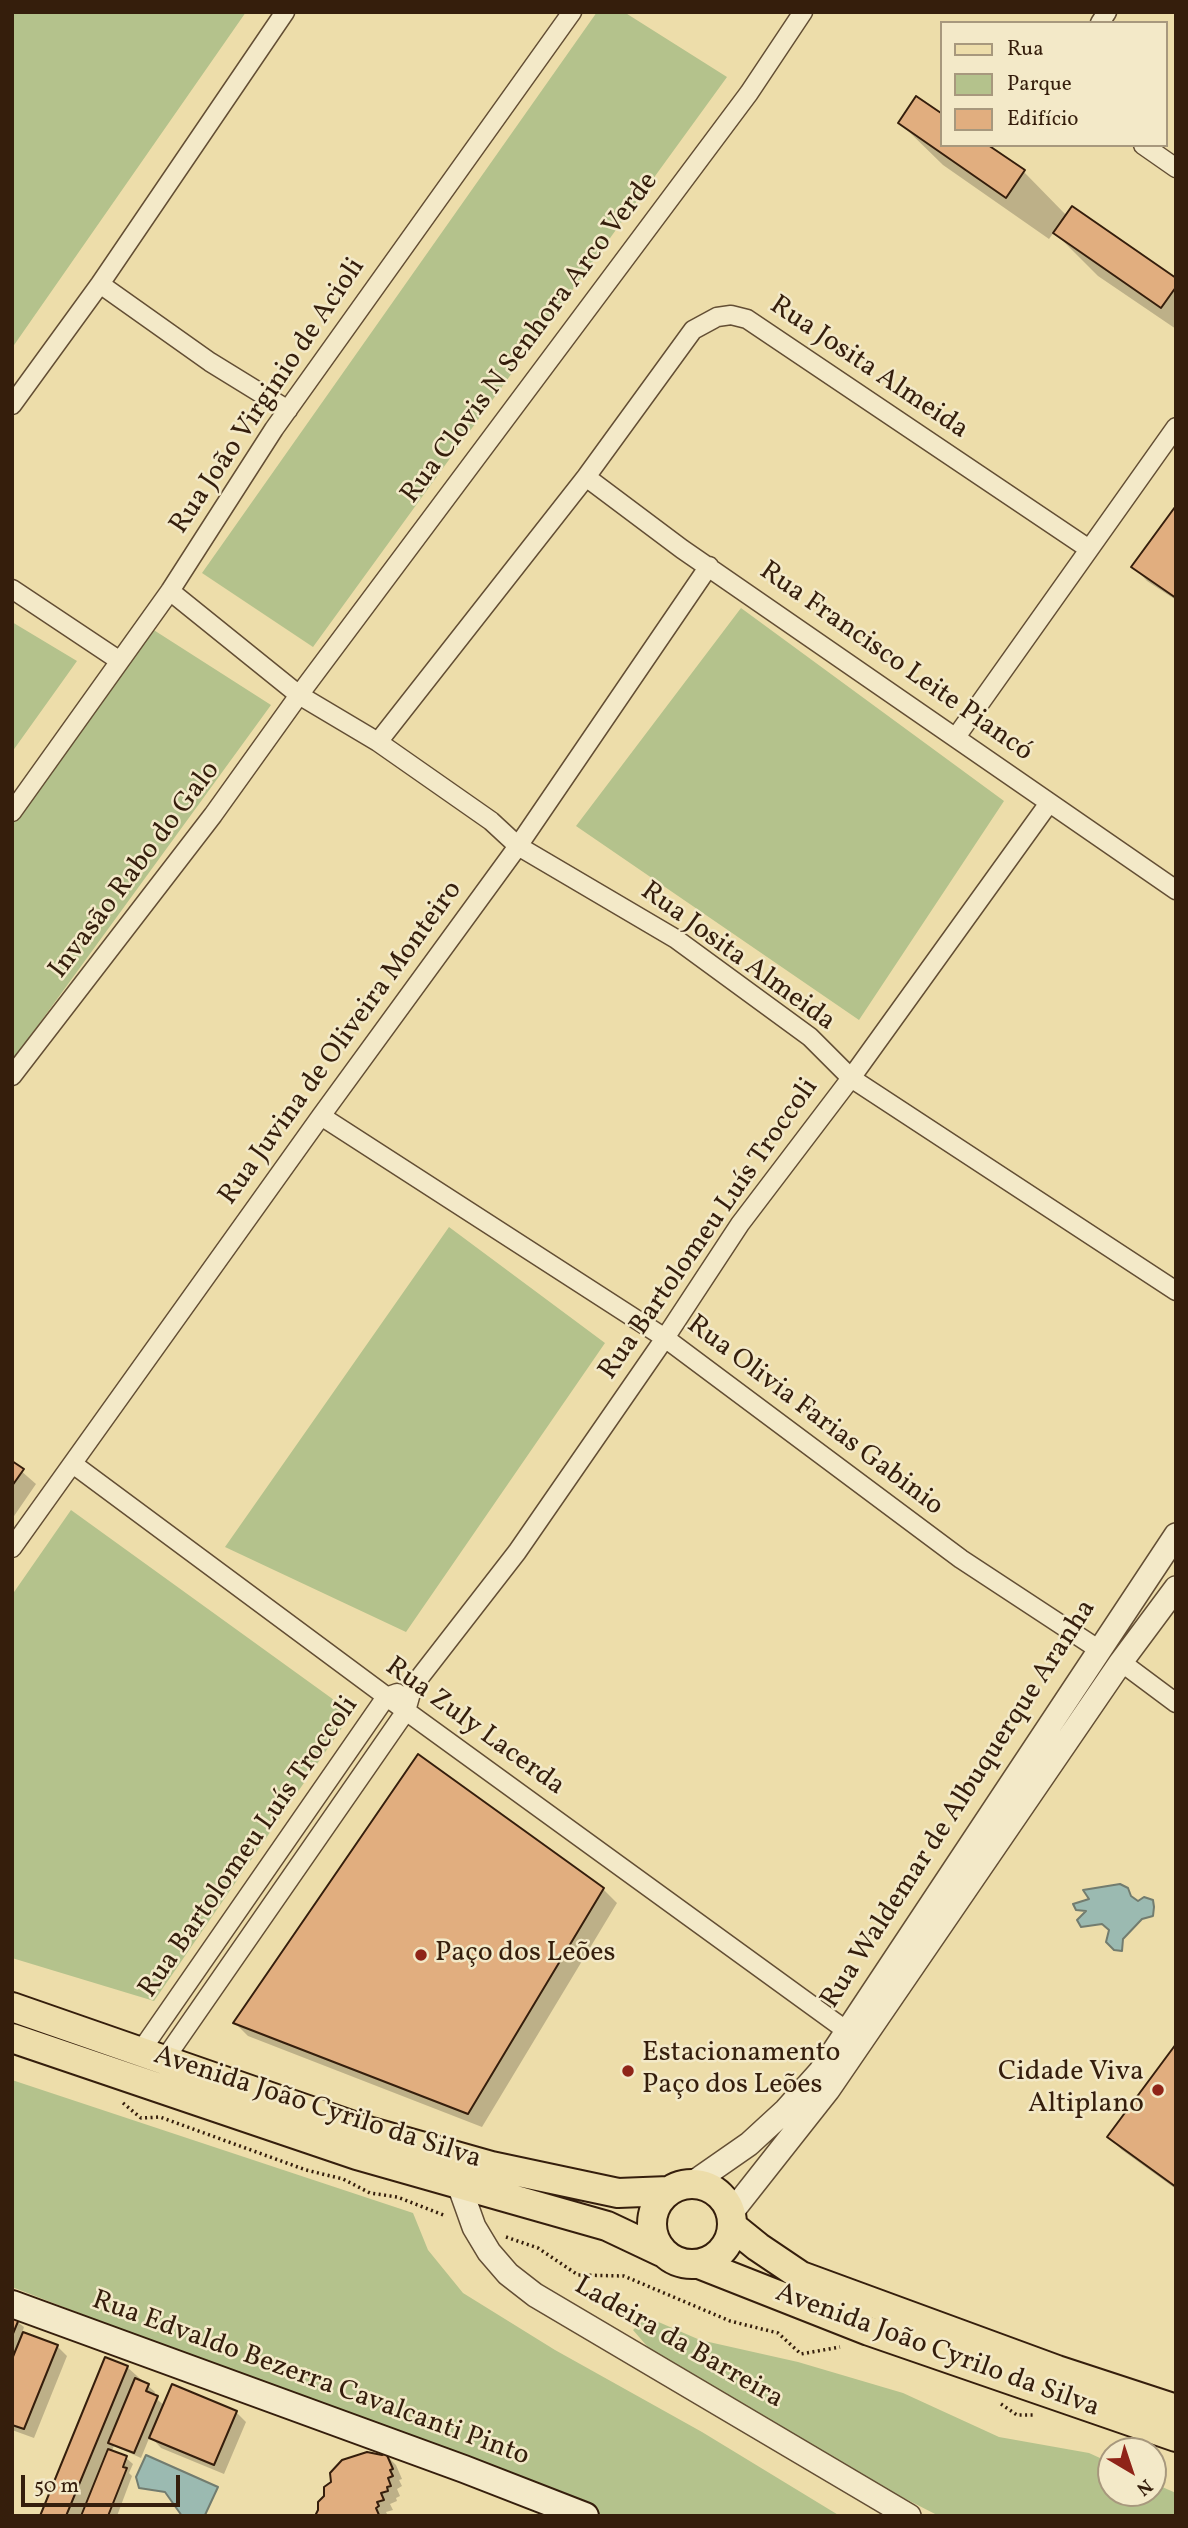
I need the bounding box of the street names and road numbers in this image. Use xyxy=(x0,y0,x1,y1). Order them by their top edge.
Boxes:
street label: Rua Clovis N Senhora Arco Verde xyxy=(395,167,667,511)
street label: Rua João Virginio de Acioli xyxy=(164,253,374,541)
street label: Rua Josita Almeida xyxy=(762,290,974,448)
street label: Rua Francisco Leite Piancó xyxy=(752,556,1038,770)
street label: Invasão Rabo do Galo xyxy=(43,756,229,986)
street label: Rua Juvina de Oliveira Monteiro xyxy=(213,875,471,1213)
street label: Rua Josita Almeida xyxy=(633,876,841,1040)
street label: Rua Bartolomeu Luís Troccoli xyxy=(593,1073,827,1387)
street label: Rua Olivia Farias Gabinio xyxy=(679,1310,949,1524)
street label: Rua Waldemar de Albuquerque Aranha xyxy=(815,1594,1105,2016)
street label: Rua Zuly Lacerda xyxy=(378,1652,570,1804)
street label: Rua Bartolomeu Luís Troccoli xyxy=(133,1691,367,2005)
street label: Avenida João Cyrilo da Silva xyxy=(149,2040,485,2178)
street label: Ladeira da Barreira xyxy=(567,2270,789,2418)
street label: Avenida João Cyrilo da Silva xyxy=(770,2278,1104,2426)
street label: Rua Edvaldo Bezerra Cavalcanti Pinto xyxy=(87,2285,533,2475)

